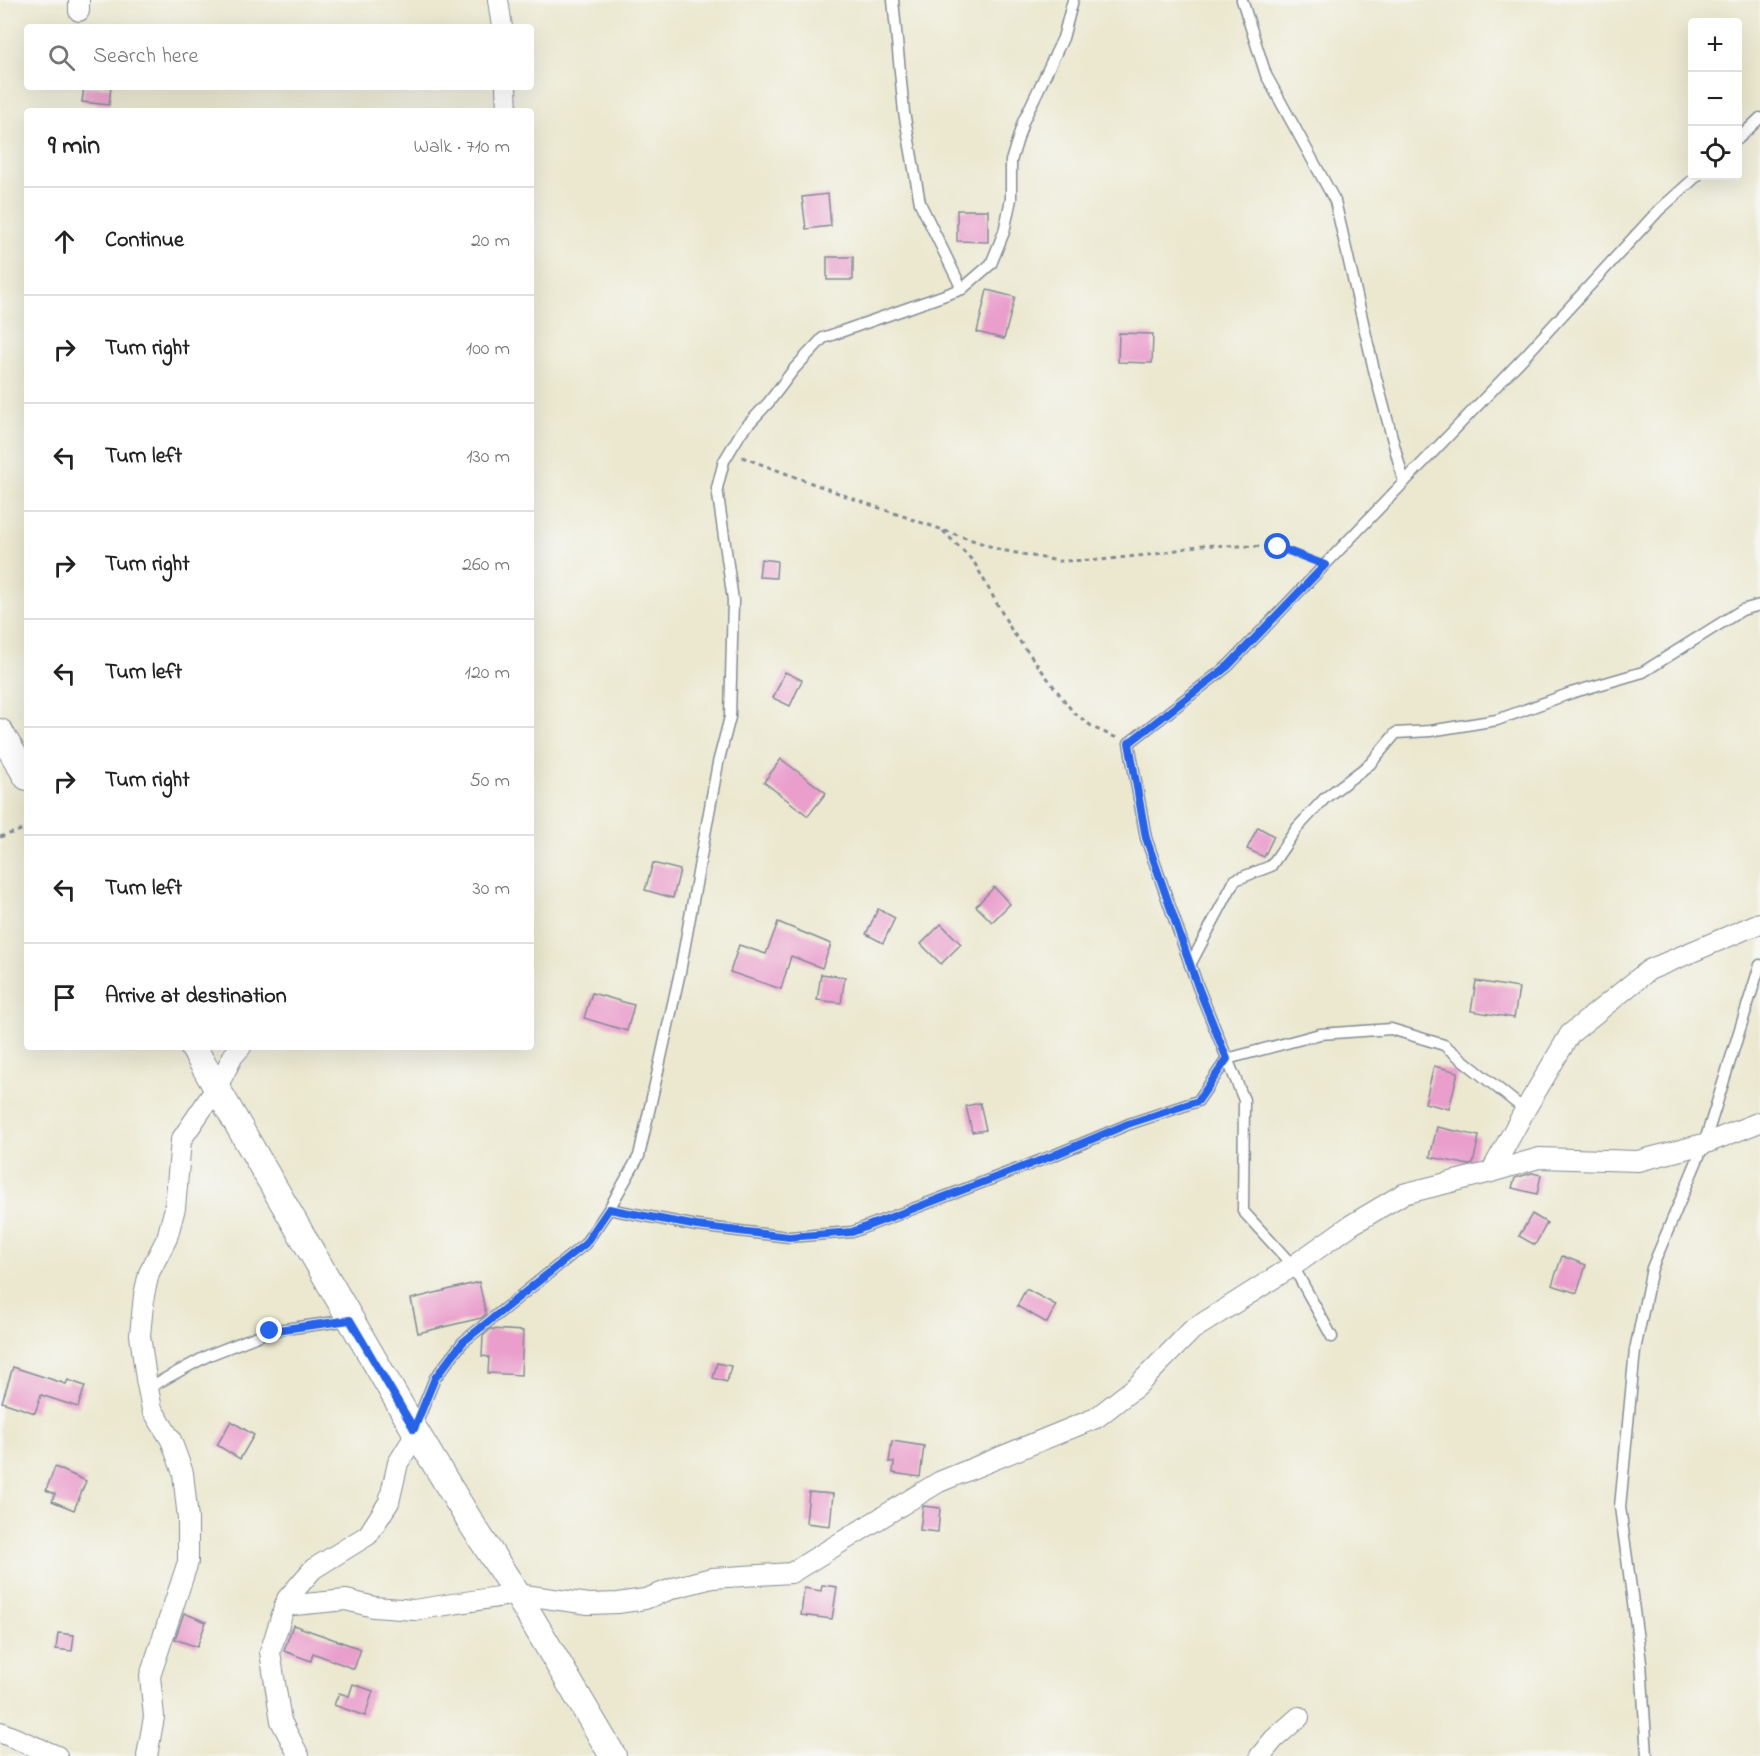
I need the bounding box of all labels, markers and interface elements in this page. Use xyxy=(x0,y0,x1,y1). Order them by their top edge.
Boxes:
map controls xyxy=(1688,18,1742,180)
button: + xyxy=(1688,18,1742,72)
search box xyxy=(24,24,534,90)
icon: search xyxy=(45,41,78,74)
text: Search here xyxy=(93,41,198,73)
button: − xyxy=(1688,72,1742,126)
button: locate xyxy=(1688,126,1742,180)
text: 9 min xyxy=(48,128,100,166)
text: Walk · 710 m xyxy=(414,133,510,162)
icon: ahead xyxy=(48,225,81,258)
text: Continue xyxy=(105,225,184,257)
text: 20 m xyxy=(471,227,510,256)
icon: right xyxy=(48,333,81,366)
text: Turn right xyxy=(105,333,190,365)
text: 100 m xyxy=(466,335,510,364)
icon: left xyxy=(48,441,81,474)
text: Turn left xyxy=(105,441,182,473)
text: 130 m xyxy=(466,443,510,472)
route start xyxy=(1264,533,1290,559)
icon: right xyxy=(48,549,81,582)
text: Turn right xyxy=(105,549,190,581)
text: 260 m xyxy=(462,551,510,580)
icon: left xyxy=(48,657,81,690)
text: Turn left xyxy=(105,657,182,689)
text: 120 m xyxy=(465,659,510,688)
icon: right xyxy=(48,765,81,798)
text: Turn right xyxy=(105,765,190,797)
text: 50 m xyxy=(469,767,510,796)
icon: left xyxy=(48,873,81,906)
text: Turn left xyxy=(105,873,182,905)
text: 30 m xyxy=(473,875,510,904)
icon: arrive xyxy=(48,981,81,1014)
text: Arrive at destination xyxy=(105,981,287,1013)
route end xyxy=(256,1317,282,1343)

